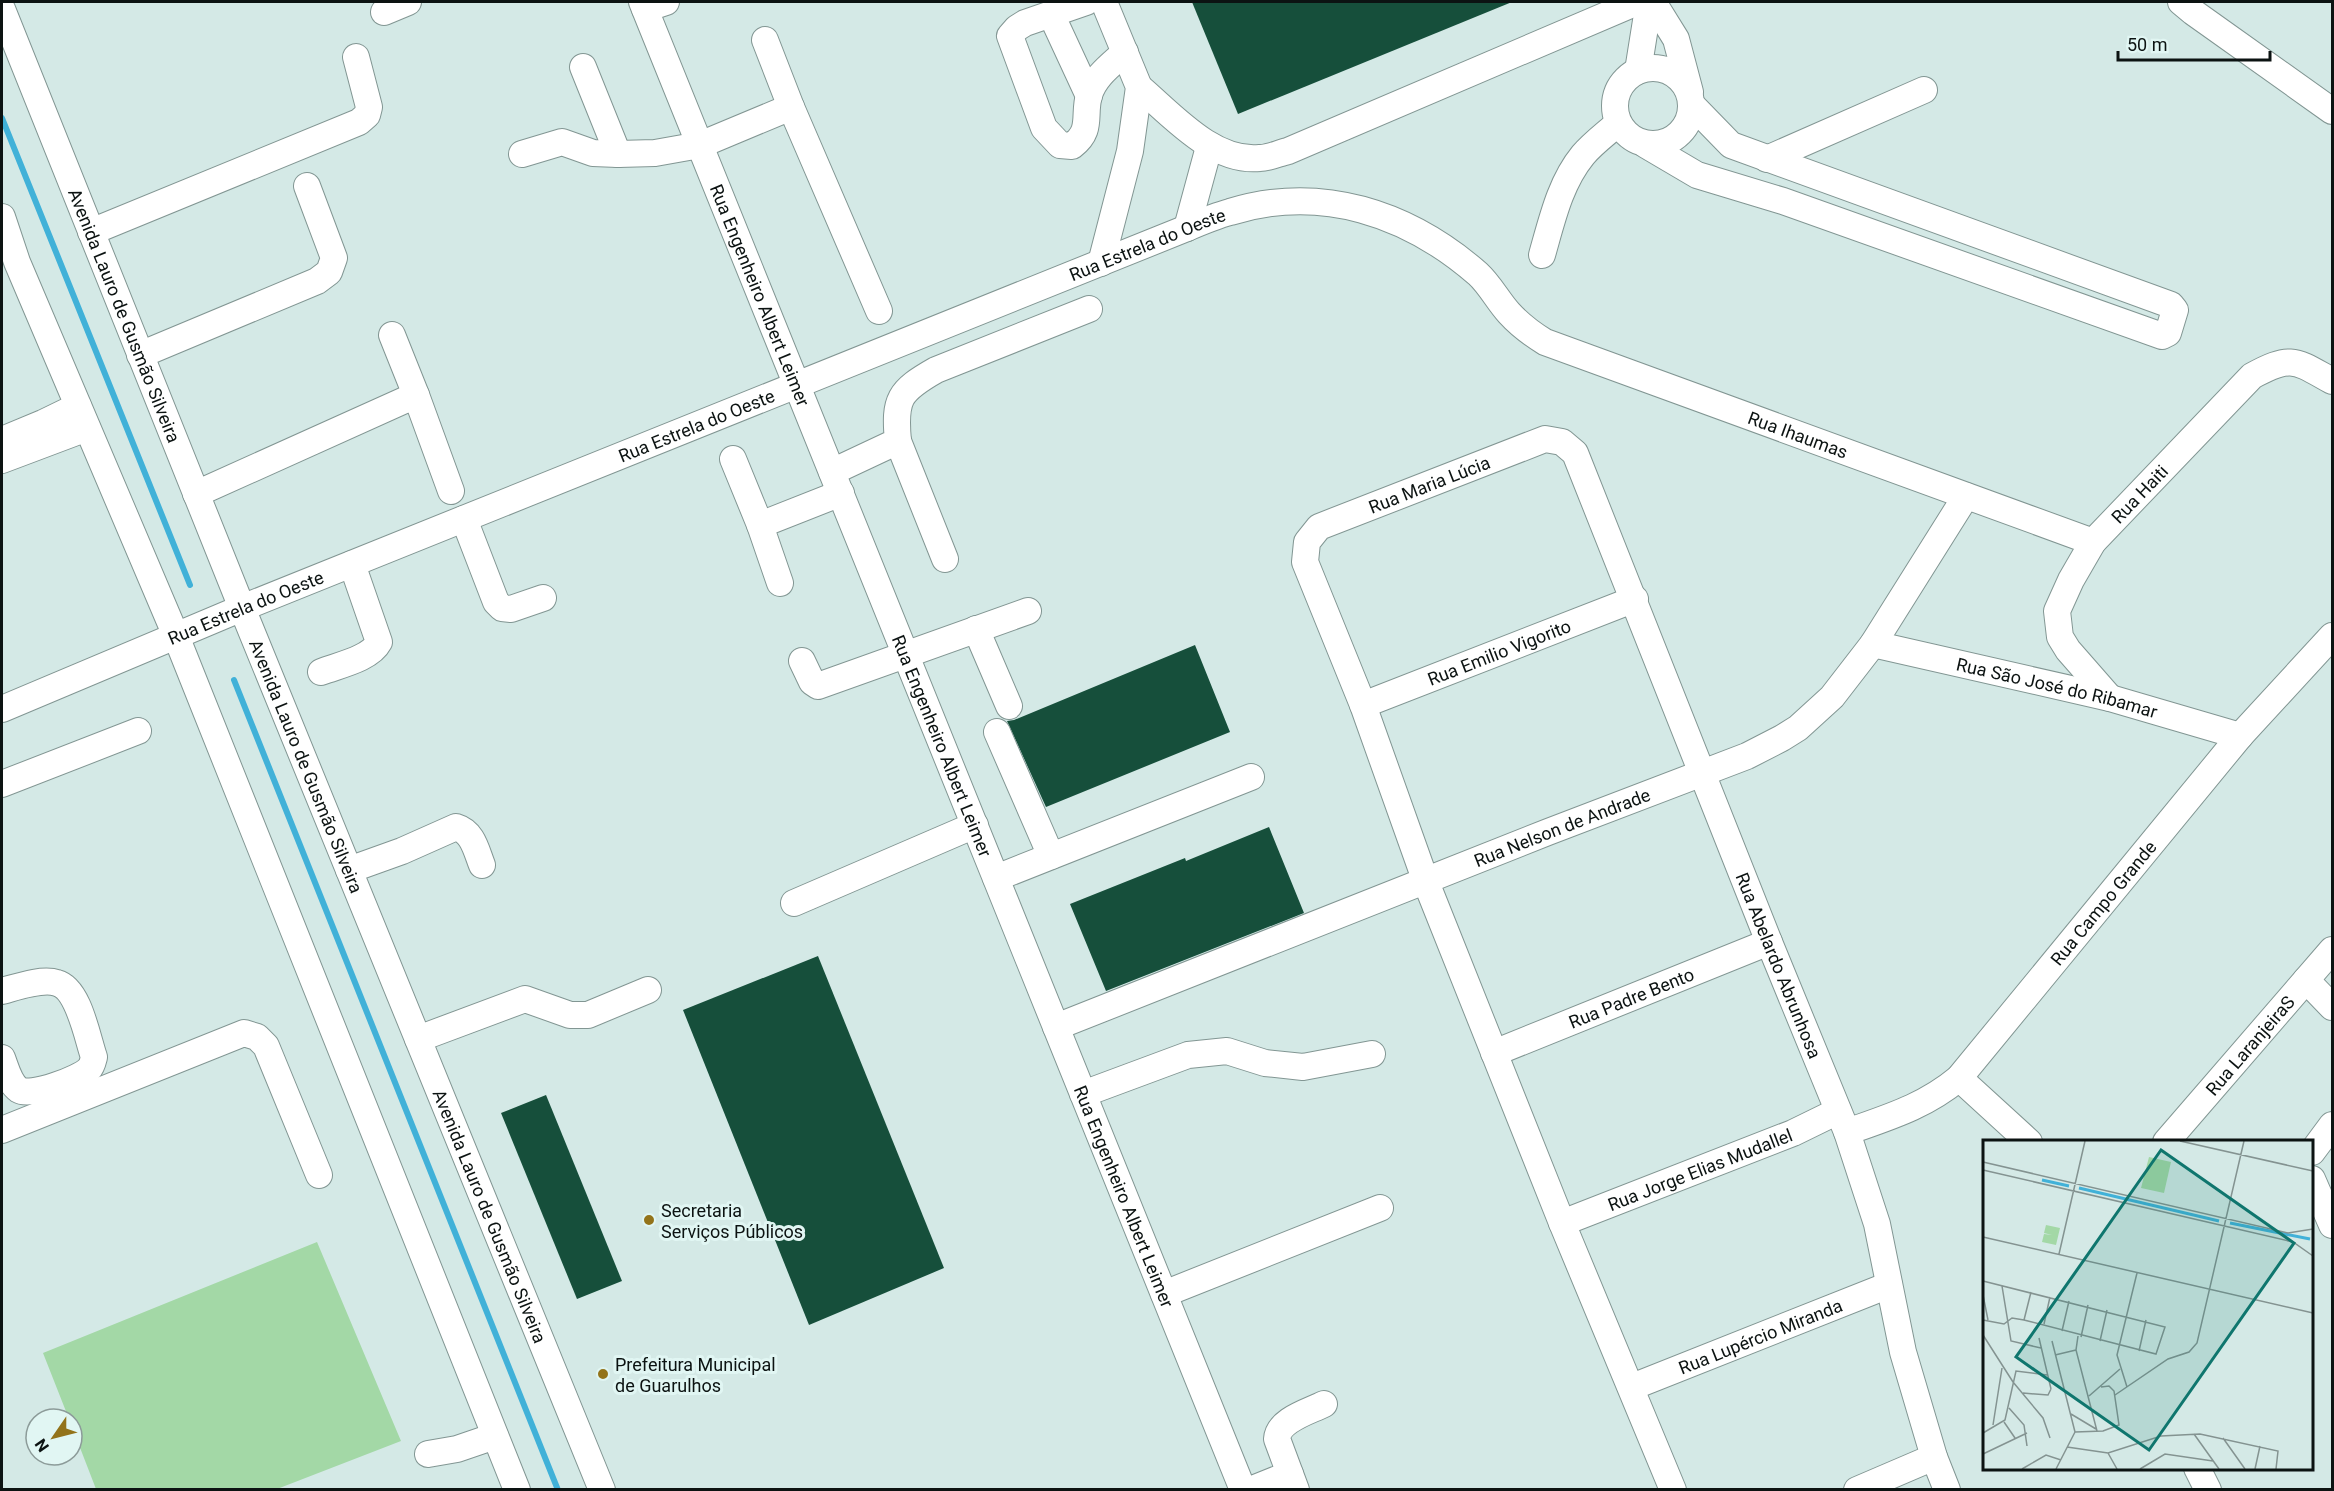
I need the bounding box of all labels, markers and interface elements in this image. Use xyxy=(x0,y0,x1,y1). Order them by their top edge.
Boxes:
scale bar xyxy=(2118,24,2270,62)
text: 50 m xyxy=(2127,34,2167,55)
street label: Rua Engenheiro Albert Leimer xyxy=(706,181,815,409)
street label: Avenida Lauro de Gusmão Silveira xyxy=(64,185,185,445)
street label: Rua Estrela do Oeste xyxy=(1066,204,1228,285)
street label: Rua Estrela do Oeste xyxy=(615,385,777,466)
street label: Rua Ihaumas xyxy=(1745,407,1851,462)
street label: Rua Maria Lúcia xyxy=(1366,451,1493,517)
street label: Rua Haiti xyxy=(2107,460,2172,527)
street label: Rua Estrela do Oeste xyxy=(165,566,326,649)
street label: Rua Emilio Vigorito xyxy=(1424,615,1574,689)
street label: Rua Engenheiro Albert Leimer xyxy=(888,632,997,860)
street label: Avenida Lauro de Gusmão Silveira xyxy=(245,636,368,896)
street label: Rua São José do Ribamar xyxy=(1955,653,2160,722)
street label: Rua Nelson de Andrade xyxy=(1471,784,1653,871)
street label: Rua Campo Grande xyxy=(2046,836,2160,969)
street label: Rua Abelardo Abrunhosa xyxy=(1732,869,1826,1061)
street label: Rua Padre Bento xyxy=(1566,963,1697,1032)
street label: Rua LaranjeiraS xyxy=(2201,991,2299,1099)
street label: Rua Engenheiro Albert Leimer xyxy=(1070,1082,1179,1310)
street label: Avenida Lauro de Gusmão Silveira xyxy=(429,1086,551,1346)
street label: Rua Jorge Elias Mudallel xyxy=(1605,1124,1795,1215)
inset map xyxy=(1983,1140,2313,1470)
place label: Secretaria Serviços Públicos xyxy=(661,1200,803,1242)
marker: Secretaria Serviços Públicos xyxy=(642,1213,656,1227)
street label: Rua Lupércio Miranda xyxy=(1675,1294,1845,1378)
place label: Prefeitura Municipal de Guarulhos xyxy=(615,1354,776,1396)
marker: Prefeitura Municipal de Guarulhos xyxy=(596,1367,610,1381)
north arrow xyxy=(24,1407,84,1467)
text: N xyxy=(31,1435,53,1455)

